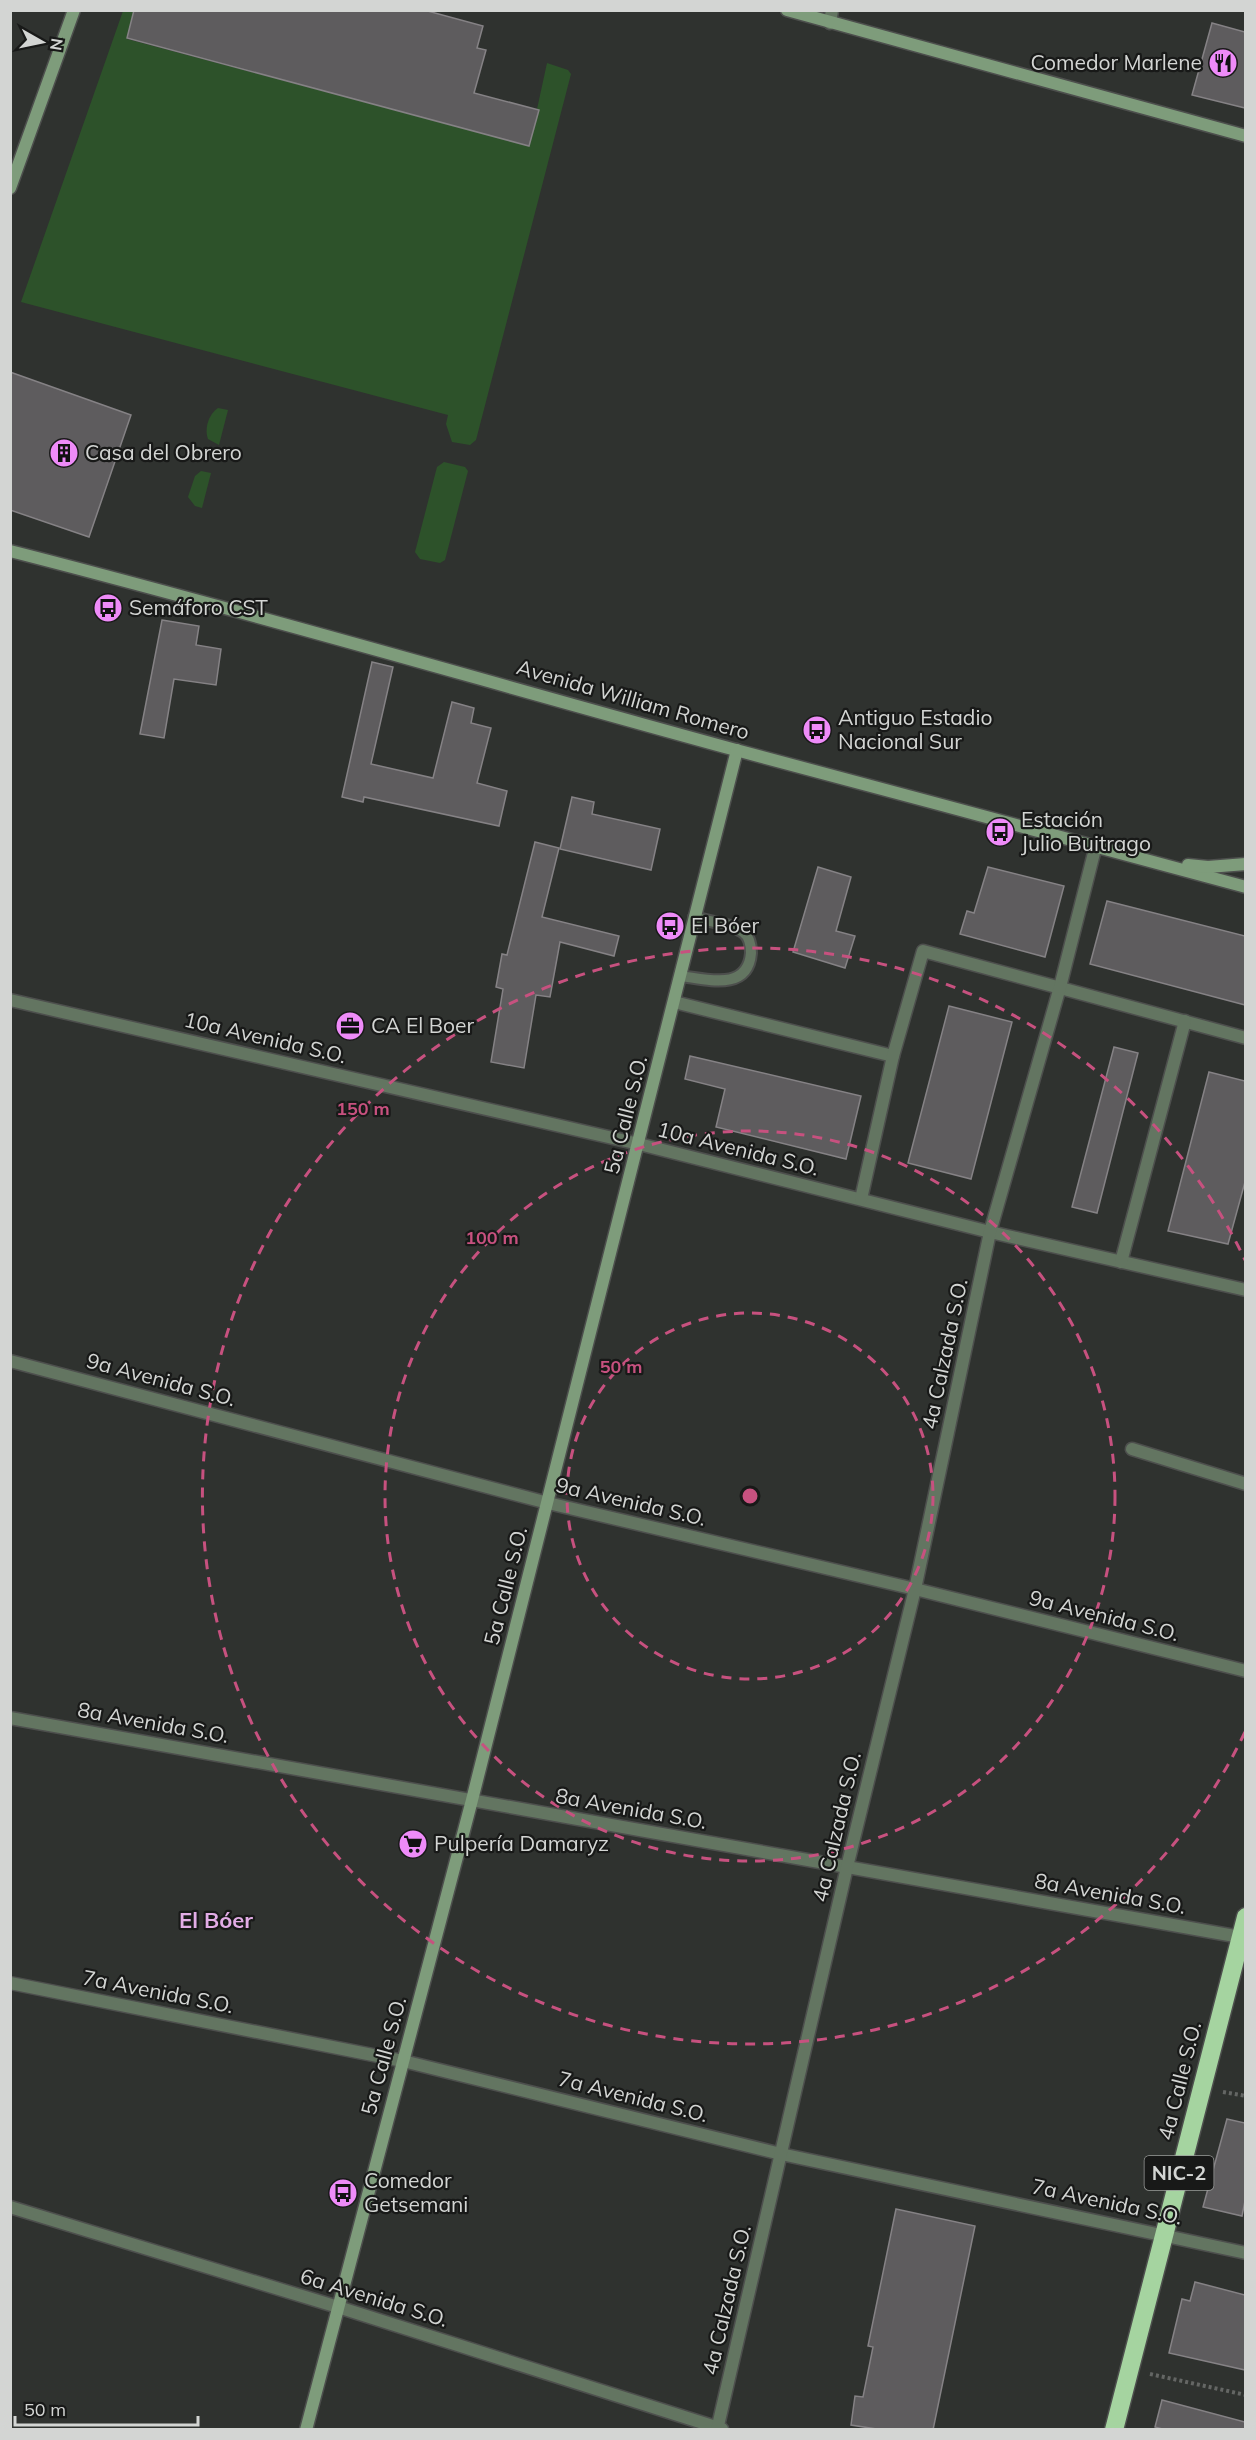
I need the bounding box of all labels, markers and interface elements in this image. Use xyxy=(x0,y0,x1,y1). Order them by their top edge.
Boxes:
north arrow xyxy=(12,12,72,72)
text: N xyxy=(46,37,68,52)
restaurant icon: Comedor Marlene xyxy=(1207,47,1239,79)
place label: Comedor Marlene xyxy=(1030,49,1202,75)
building icon: Casa del Obrero xyxy=(48,437,80,469)
place label: Casa del Obrero xyxy=(85,439,242,465)
bus stop icon: Semáforo CST xyxy=(92,592,124,624)
place label: Semáforo CST xyxy=(129,594,268,620)
street label: Avenida William Romero xyxy=(514,653,753,745)
place label: Antiguo Estadio Nacional Sur xyxy=(838,704,992,754)
bus stop icon: Antiguo Estadio Nacional Sur xyxy=(801,714,833,746)
place label: Estación Julio Buitrago xyxy=(1021,806,1151,856)
bus stop icon: Estación Julio Buitrago xyxy=(984,816,1016,848)
bus stop icon: El Bóer xyxy=(654,910,686,942)
place label: El Bóer xyxy=(691,912,760,938)
street label: 10a Avenida S.O. xyxy=(182,1006,349,1068)
office icon: CA El Boer xyxy=(334,1010,366,1042)
place label: CA El Boer xyxy=(371,1012,474,1038)
street label: 5a Calle S.O. xyxy=(598,1053,652,1177)
text: 150 m xyxy=(336,1097,390,1120)
street label: 10a Avenida S.O. xyxy=(655,1115,822,1181)
text: 100 m xyxy=(465,1226,519,1249)
street label: 4a Calzada S.O. xyxy=(915,1276,973,1432)
street label: 9a Avenida S.O. xyxy=(84,1347,239,1411)
text: 50 m xyxy=(600,1355,642,1378)
street label: 9a Avenida S.O. xyxy=(554,1471,709,1531)
centre of rings xyxy=(740,1486,760,1506)
street label: 5a Calle S.O. xyxy=(478,1524,532,1648)
street label: 9a Avenida S.O. xyxy=(1027,1584,1182,1646)
street label: 8a Avenida S.O. xyxy=(76,1696,231,1748)
street label: 4a Calzada S.O. xyxy=(806,1749,866,1904)
street label: 8a Avenida S.O. xyxy=(554,1782,709,1834)
supermarket icon: Pulpería Damaryz xyxy=(397,1828,429,1860)
place label: Pulpería Damaryz xyxy=(434,1830,609,1856)
street label: 8a Avenida S.O. xyxy=(1033,1867,1188,1919)
district label: El Bóer xyxy=(179,1906,253,1934)
street label: 7a Avenida S.O. xyxy=(81,1964,236,2018)
street label: 5a Calle S.O. xyxy=(355,1994,411,2118)
street label: 4a Calle S.O. xyxy=(1152,2019,1206,2143)
street label: 7a Avenida S.O. xyxy=(556,2065,711,2127)
road number: NIC-2 xyxy=(1144,2156,1214,2190)
place label: Comedor Getsemani xyxy=(364,2167,468,2217)
street label: 7a Avenida S.O. xyxy=(1030,2172,1185,2230)
bus stop icon: Comedor Getsemani xyxy=(327,2177,359,2209)
street label: 4a Calzada S.O. xyxy=(696,2222,756,2377)
street label: 6a Avenida S.O. xyxy=(297,2262,451,2332)
scale bar xyxy=(15,2389,198,2427)
text: 50 m xyxy=(24,2398,66,2421)

